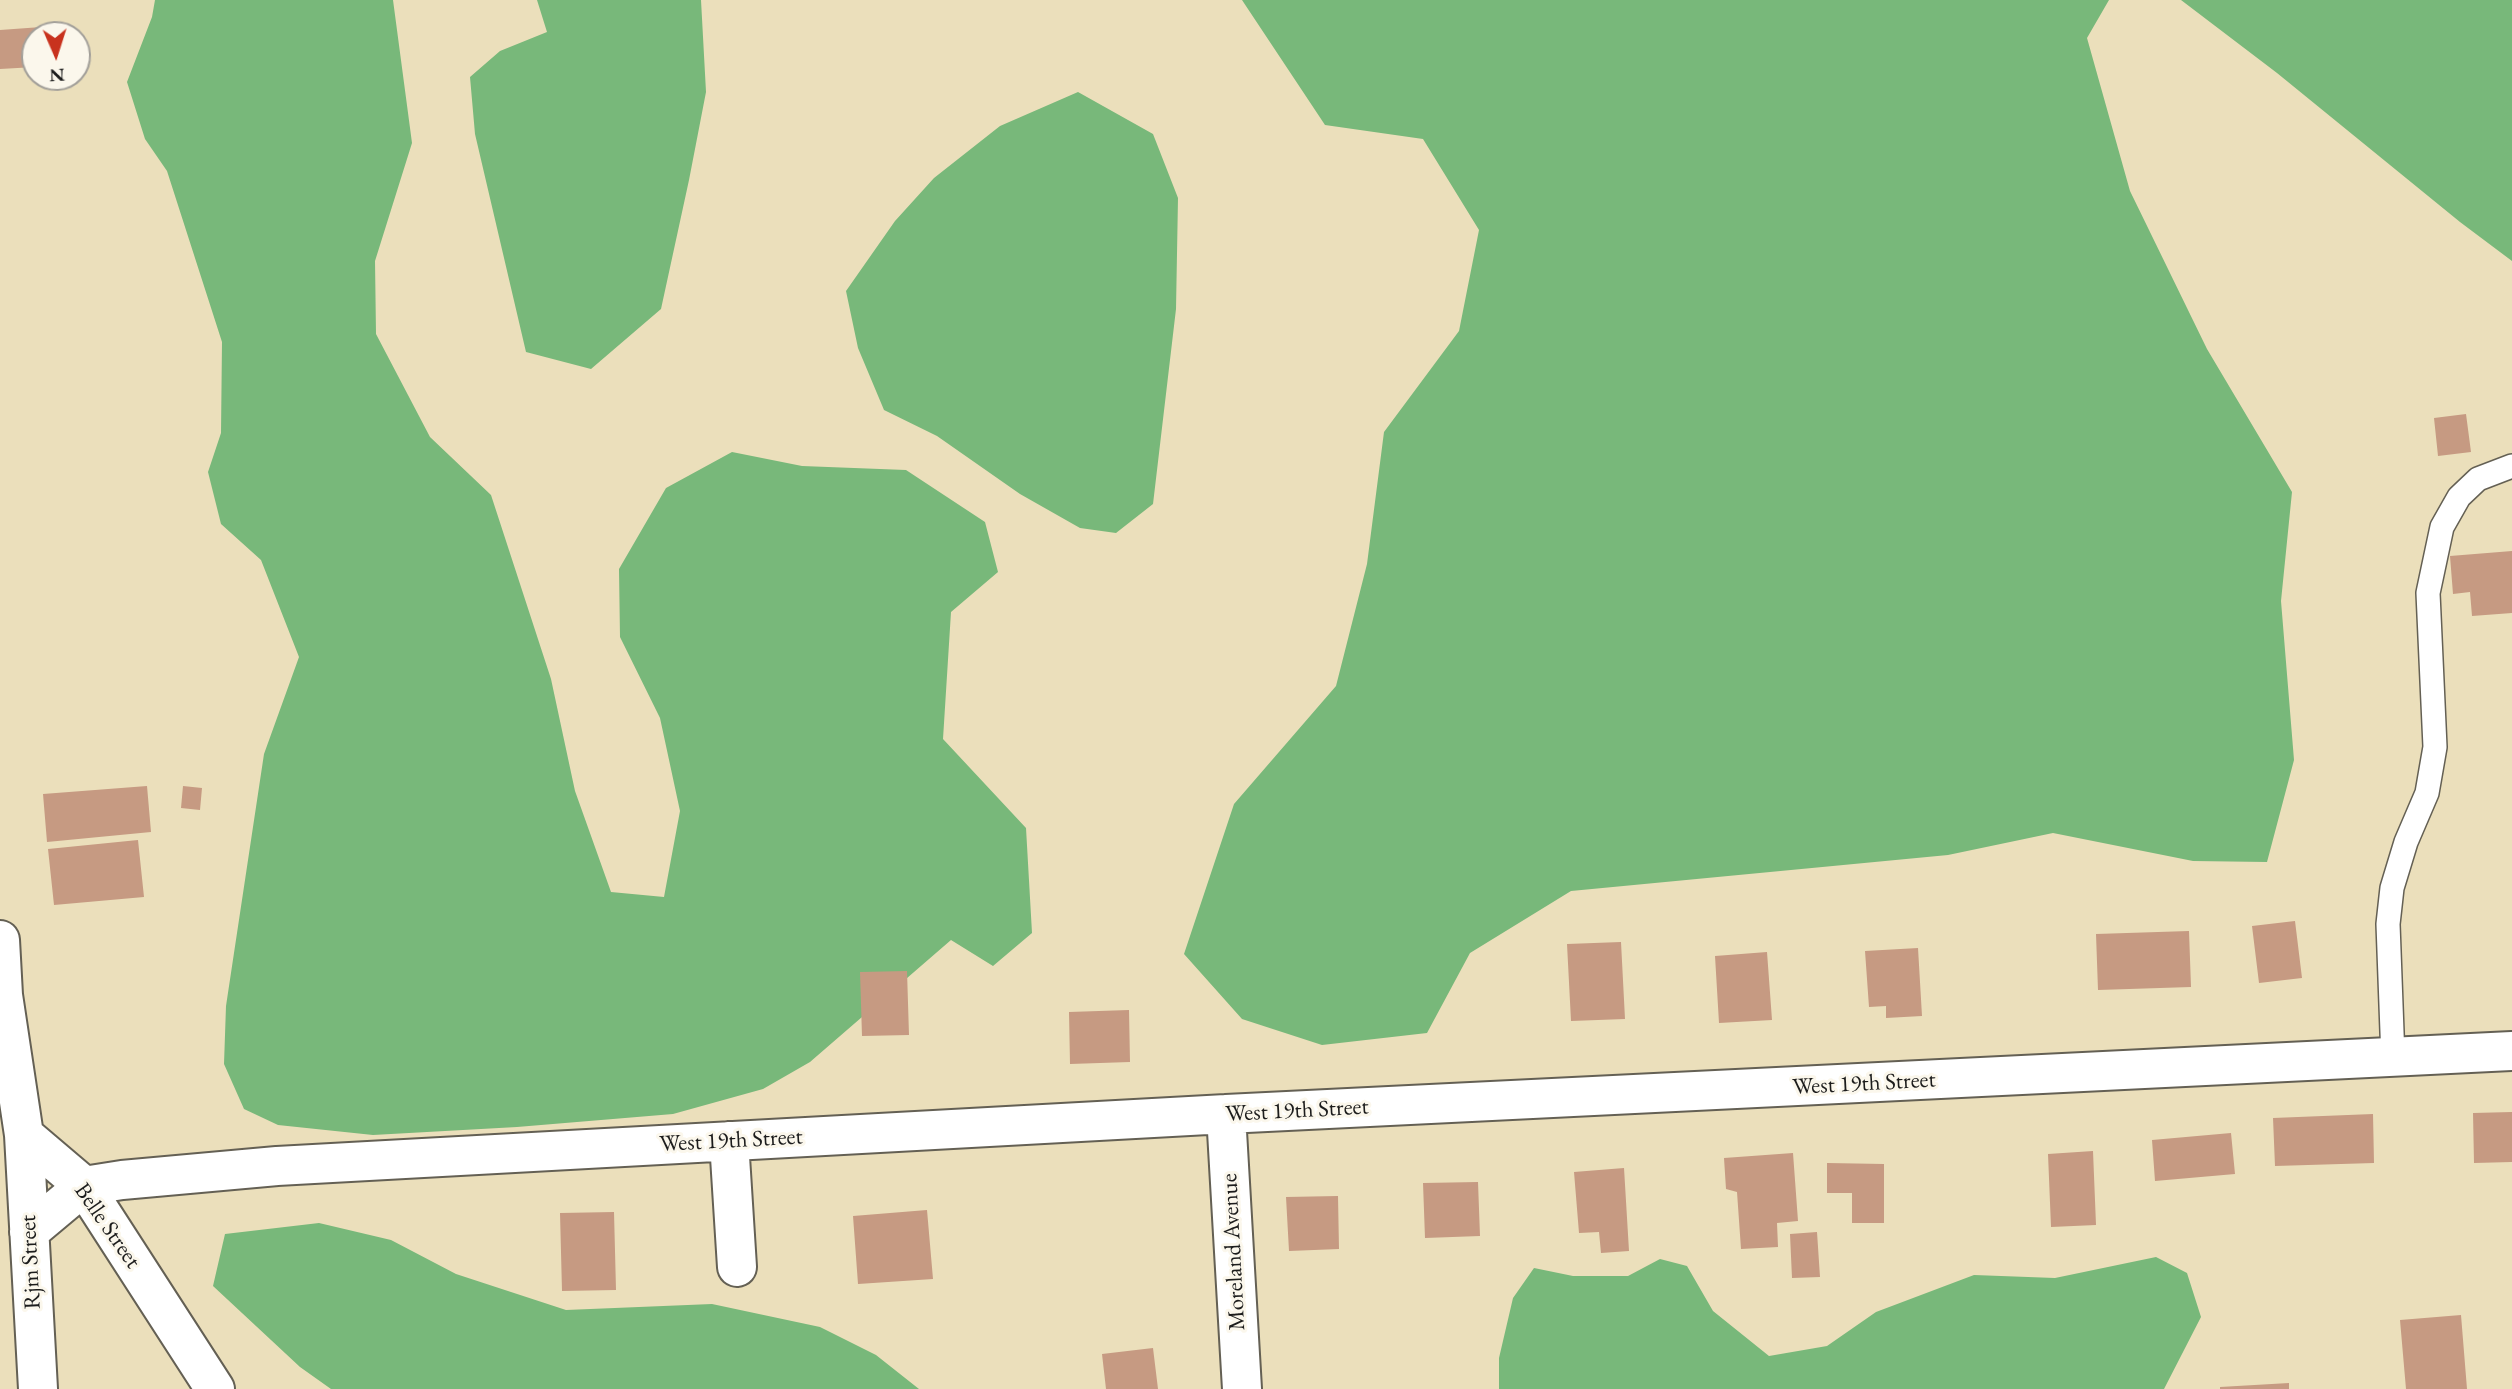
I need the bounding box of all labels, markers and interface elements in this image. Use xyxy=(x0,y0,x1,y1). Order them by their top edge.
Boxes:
north arrow xyxy=(21,21,91,91)
text: N xyxy=(49,63,65,88)
street label: West 19th Street xyxy=(1792,1066,1936,1102)
street label: West 19th Street xyxy=(1225,1093,1369,1129)
street label: West 19th Street xyxy=(659,1123,803,1159)
street label: Moreland Avenue xyxy=(1216,1173,1252,1331)
street label: Belle Street xyxy=(68,1178,146,1274)
street label: Rjm Street xyxy=(15,1214,47,1310)

